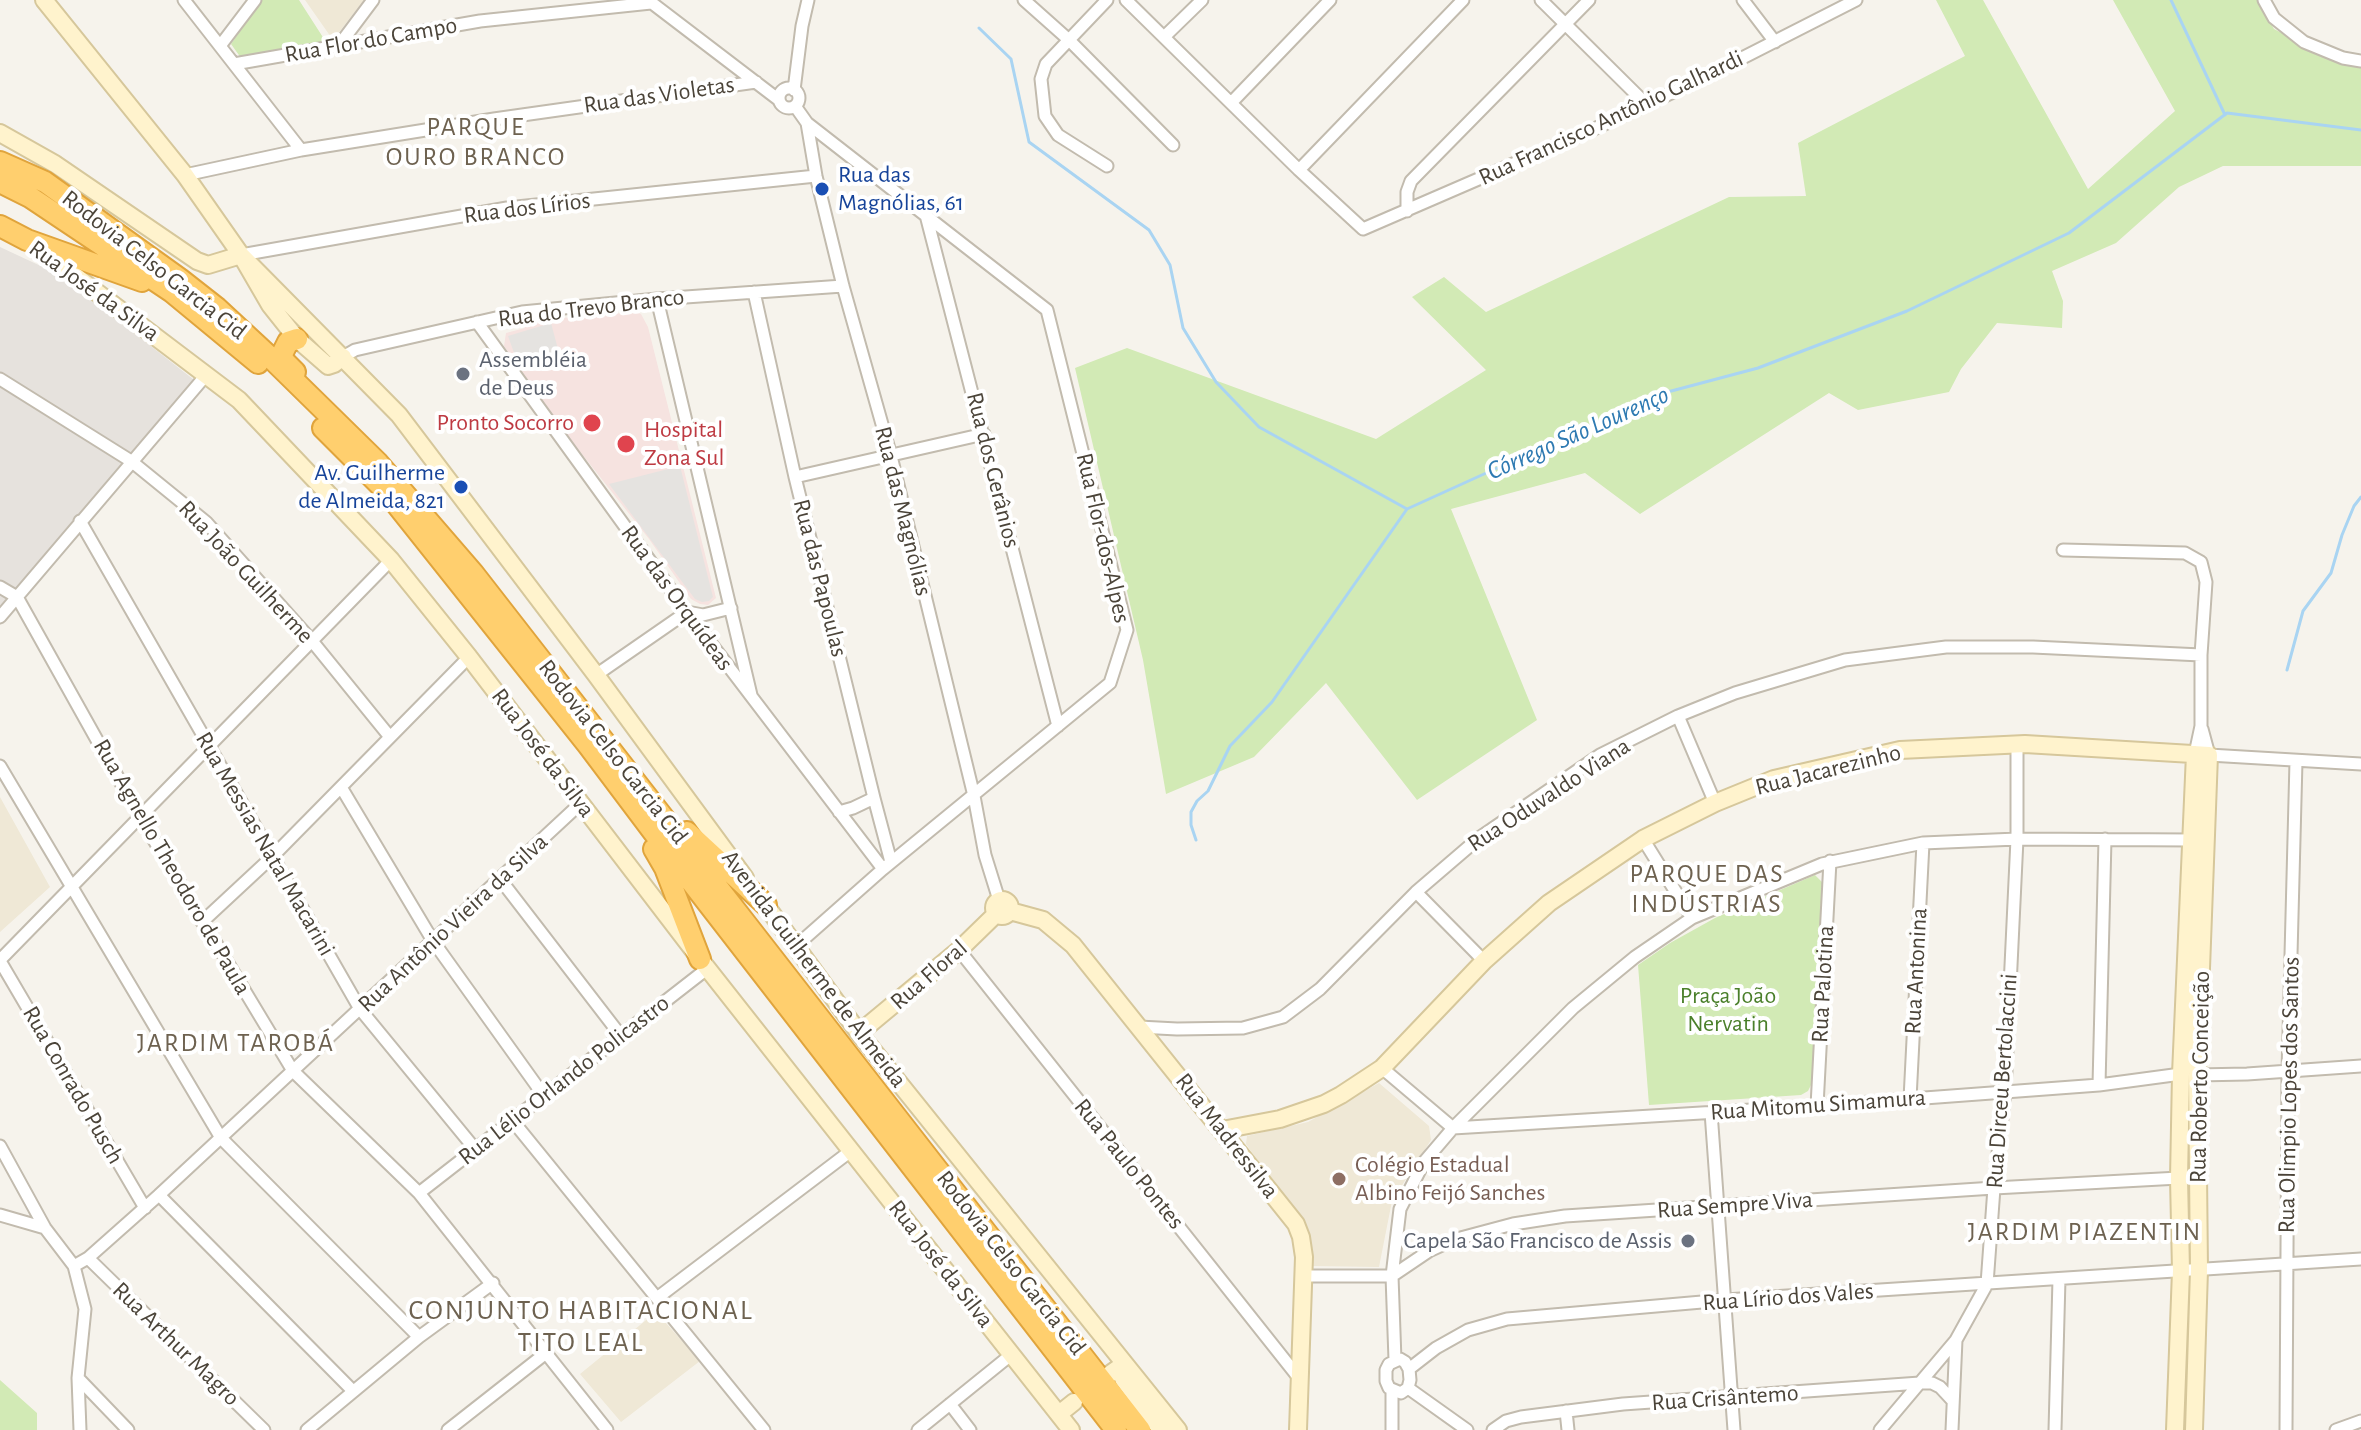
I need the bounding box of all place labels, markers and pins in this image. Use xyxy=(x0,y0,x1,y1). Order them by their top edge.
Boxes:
place label: Rua das Magnólias, 61 xyxy=(838,161,964,217)
marker: Rua das Magnólias, 61 xyxy=(813,180,831,198)
place label: Assembléia de Deus xyxy=(479,346,587,402)
marker: Assembléia de Deus xyxy=(454,365,472,383)
place label: Pronto Socorro xyxy=(436,409,574,437)
marker: Pronto Socorro xyxy=(581,412,603,434)
place label: Hospital Zona Sul xyxy=(644,416,724,472)
marker: Hospital Zona Sul xyxy=(615,433,637,455)
place label: Av. Guilherme de Almeida, 821 xyxy=(298,459,445,515)
marker: Av. Guilherme de Almeida, 821 xyxy=(452,478,470,496)
place label: Colégio Estadual Albino Feijó Sanches xyxy=(1355,1151,1545,1207)
marker: Colégio Estadual Albino Feijó Sanches xyxy=(1330,1170,1348,1188)
place label: Capela São Francisco de Assis xyxy=(1404,1227,1672,1255)
marker: Capela São Francisco de Assis xyxy=(1679,1232,1697,1250)

